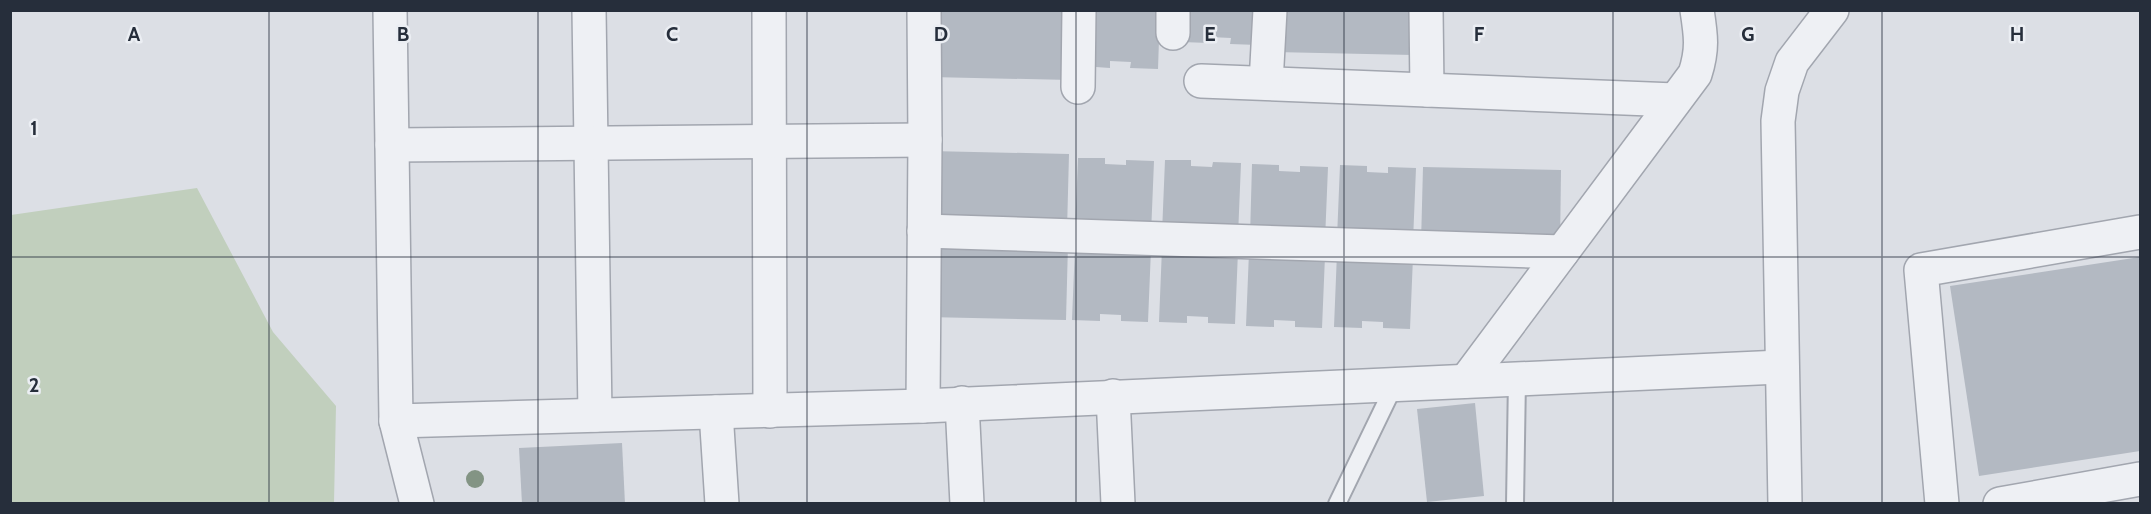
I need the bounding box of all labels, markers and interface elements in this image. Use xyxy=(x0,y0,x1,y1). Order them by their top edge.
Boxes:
text: A xyxy=(128,22,141,46)
text: B xyxy=(397,22,409,46)
text: C xyxy=(666,22,678,46)
text: D xyxy=(934,22,948,46)
text: E xyxy=(1204,22,1216,46)
text: F xyxy=(1474,22,1485,46)
text: G xyxy=(1741,22,1755,46)
text: H xyxy=(2010,22,2024,46)
text: 1 xyxy=(30,116,38,140)
text: 2 xyxy=(29,373,39,397)

